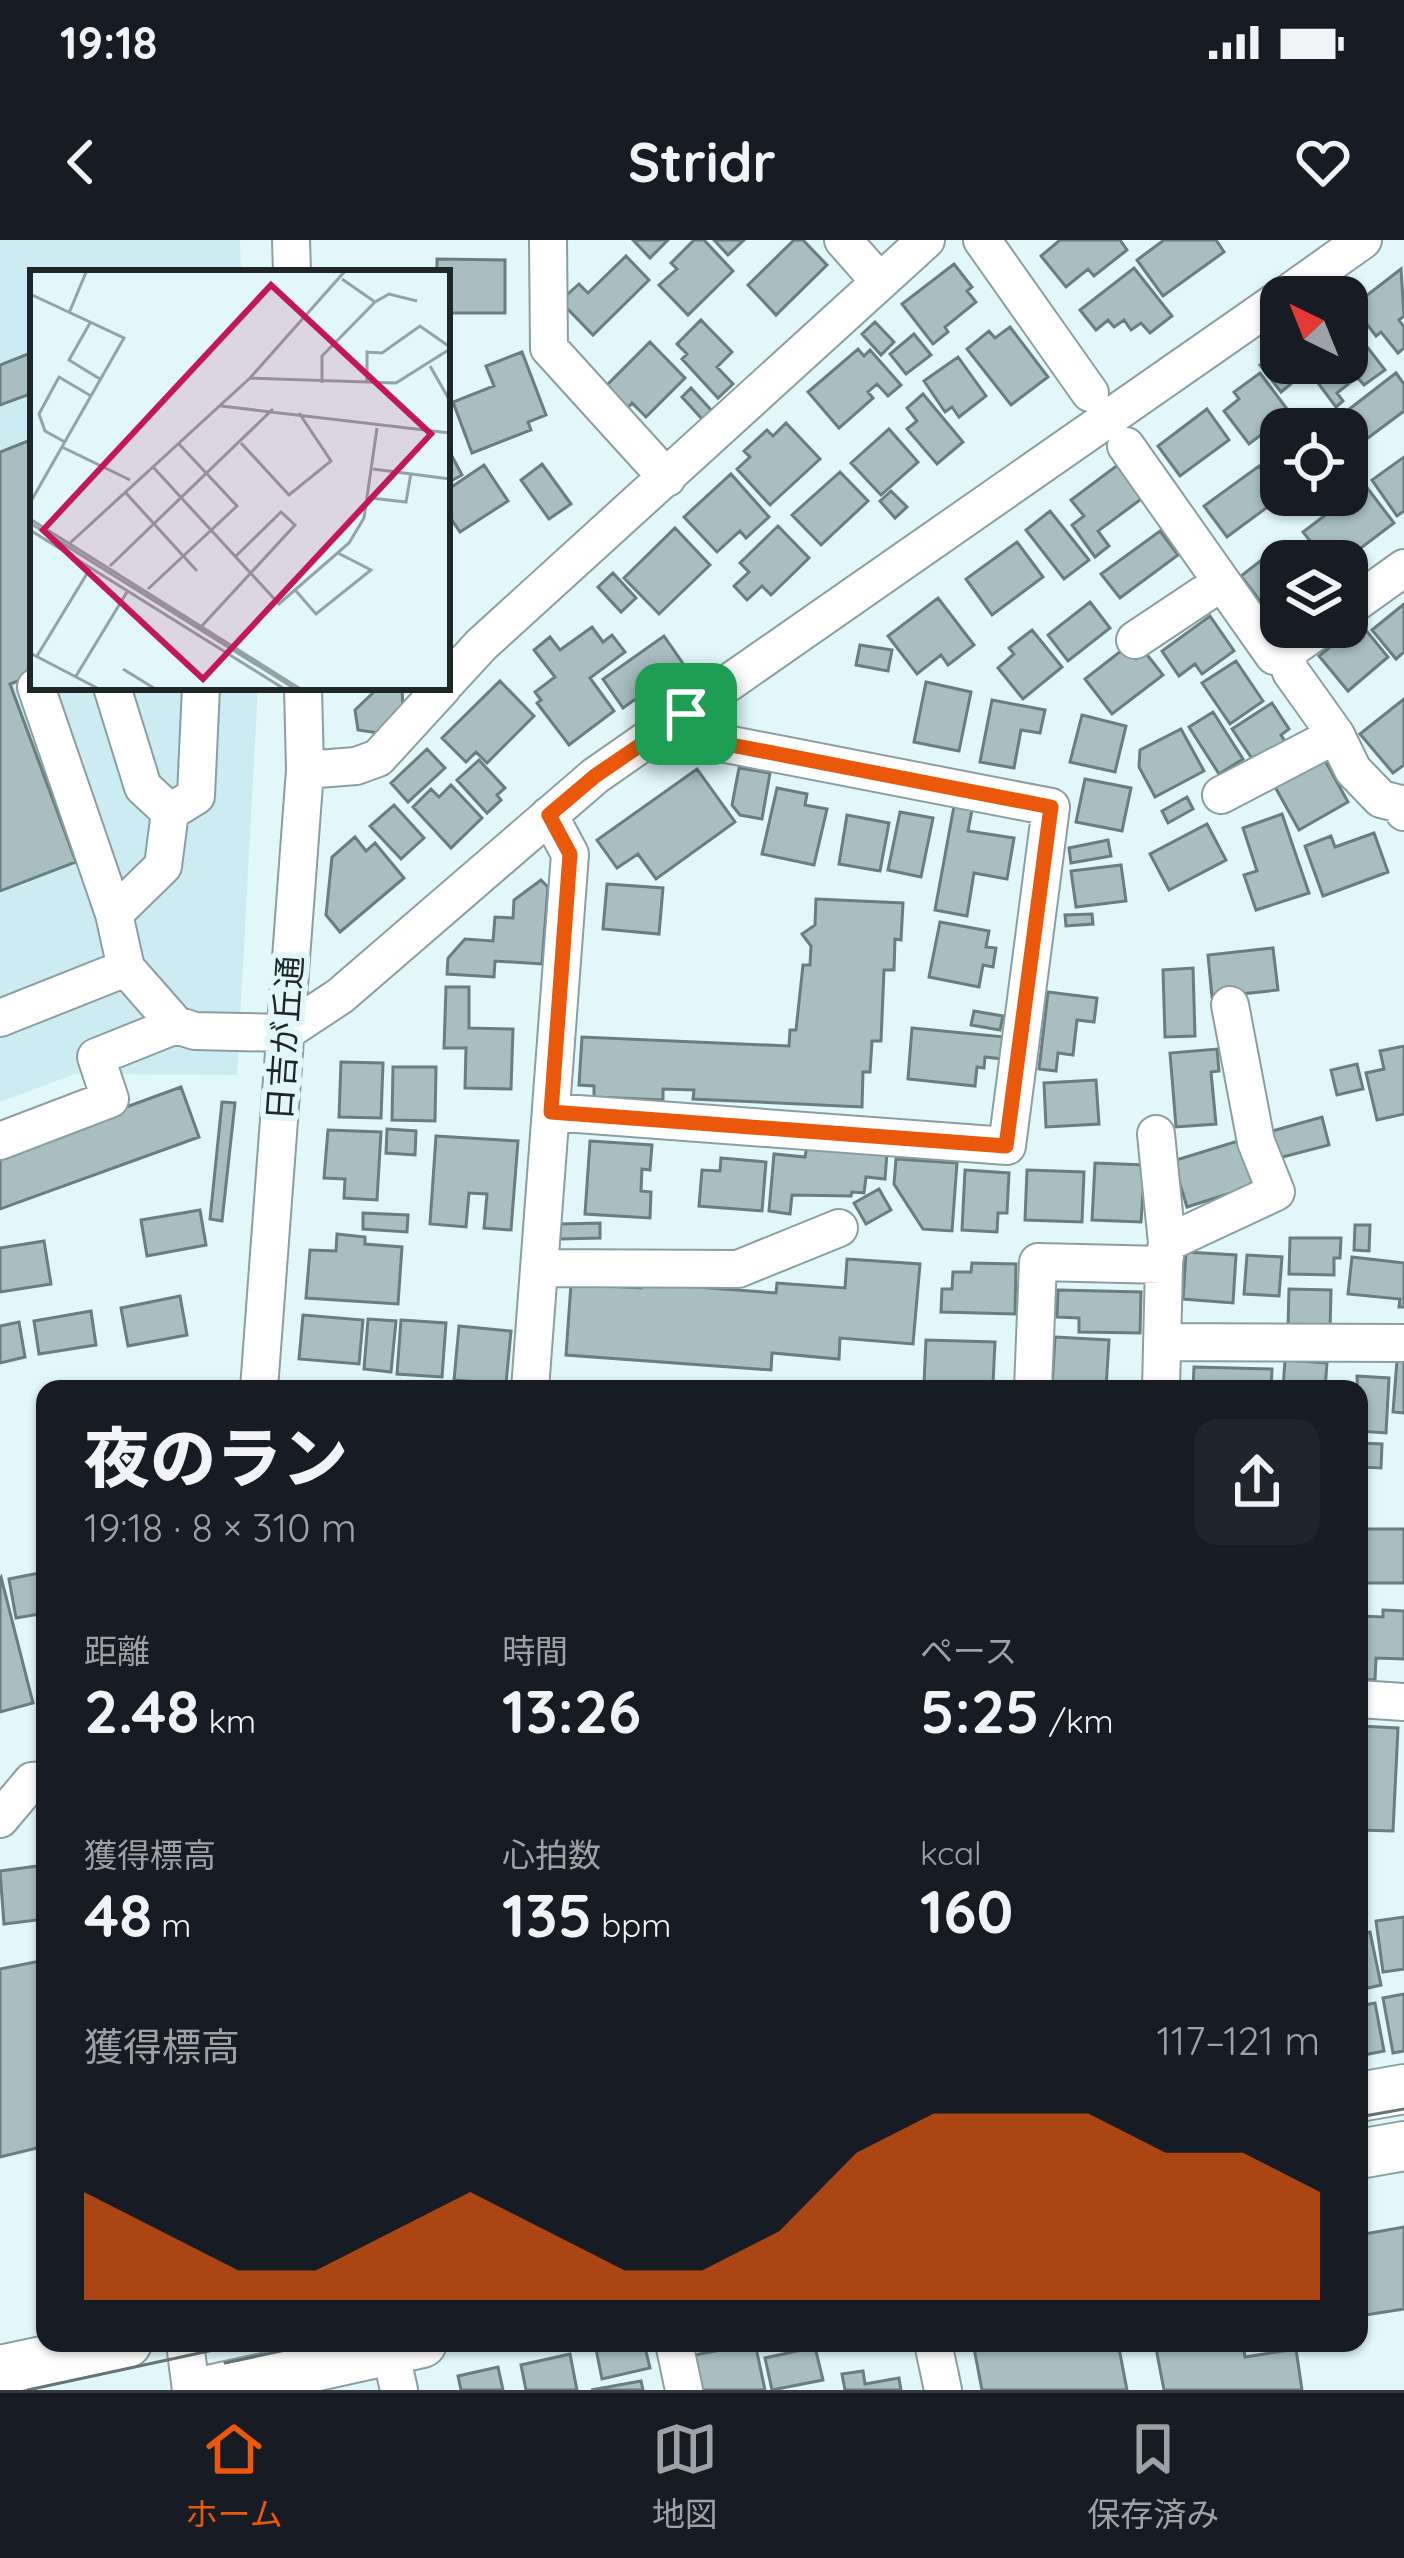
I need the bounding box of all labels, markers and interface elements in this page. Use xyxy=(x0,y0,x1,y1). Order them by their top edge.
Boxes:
text: 19:18 xyxy=(60,14,158,70)
text: Stridr xyxy=(628,128,776,196)
icon: back xyxy=(48,129,114,195)
icon: heart xyxy=(1290,129,1356,195)
inset map xyxy=(30,270,450,690)
north arrow xyxy=(1260,276,1368,384)
map controls xyxy=(1260,276,1368,648)
button: locate xyxy=(1260,408,1368,516)
button: layers xyxy=(1260,540,1368,648)
pin xyxy=(635,663,737,765)
icon: arrive xyxy=(653,681,719,747)
street label: 日吉が丘通 xyxy=(258,954,310,1122)
text: 夜のラン xyxy=(84,1416,348,1499)
button: share xyxy=(1194,1419,1320,1545)
text: 19:18 · 8 × 310 m xyxy=(84,1503,357,1552)
text: 距離 xyxy=(84,1630,150,1671)
text: 時間 xyxy=(502,1630,568,1671)
text: ペース xyxy=(920,1630,1017,1671)
text: 2.48 xyxy=(84,1673,199,1748)
text: 13:26 xyxy=(502,1673,641,1748)
text: 5:25 xyxy=(920,1673,1040,1748)
text: km xyxy=(199,1700,256,1741)
text: /km xyxy=(1040,1700,1114,1741)
text: kcal xyxy=(920,1832,982,1873)
text: 獲得標高 xyxy=(84,1834,216,1875)
text: 心拍数 xyxy=(502,1834,601,1875)
text: 160 xyxy=(920,1873,1013,1948)
text: 48 xyxy=(84,1877,152,1952)
text: 135 xyxy=(502,1877,592,1952)
text: m xyxy=(152,1904,191,1945)
text: bpm xyxy=(592,1904,671,1945)
text: 117–121 m xyxy=(1156,2016,1320,2065)
text: 獲得標高 xyxy=(84,2022,240,2071)
tab: ホーム xyxy=(185,2416,283,2536)
tab: 地図 xyxy=(652,2416,718,2536)
tab: 保存済み xyxy=(1087,2416,1219,2536)

